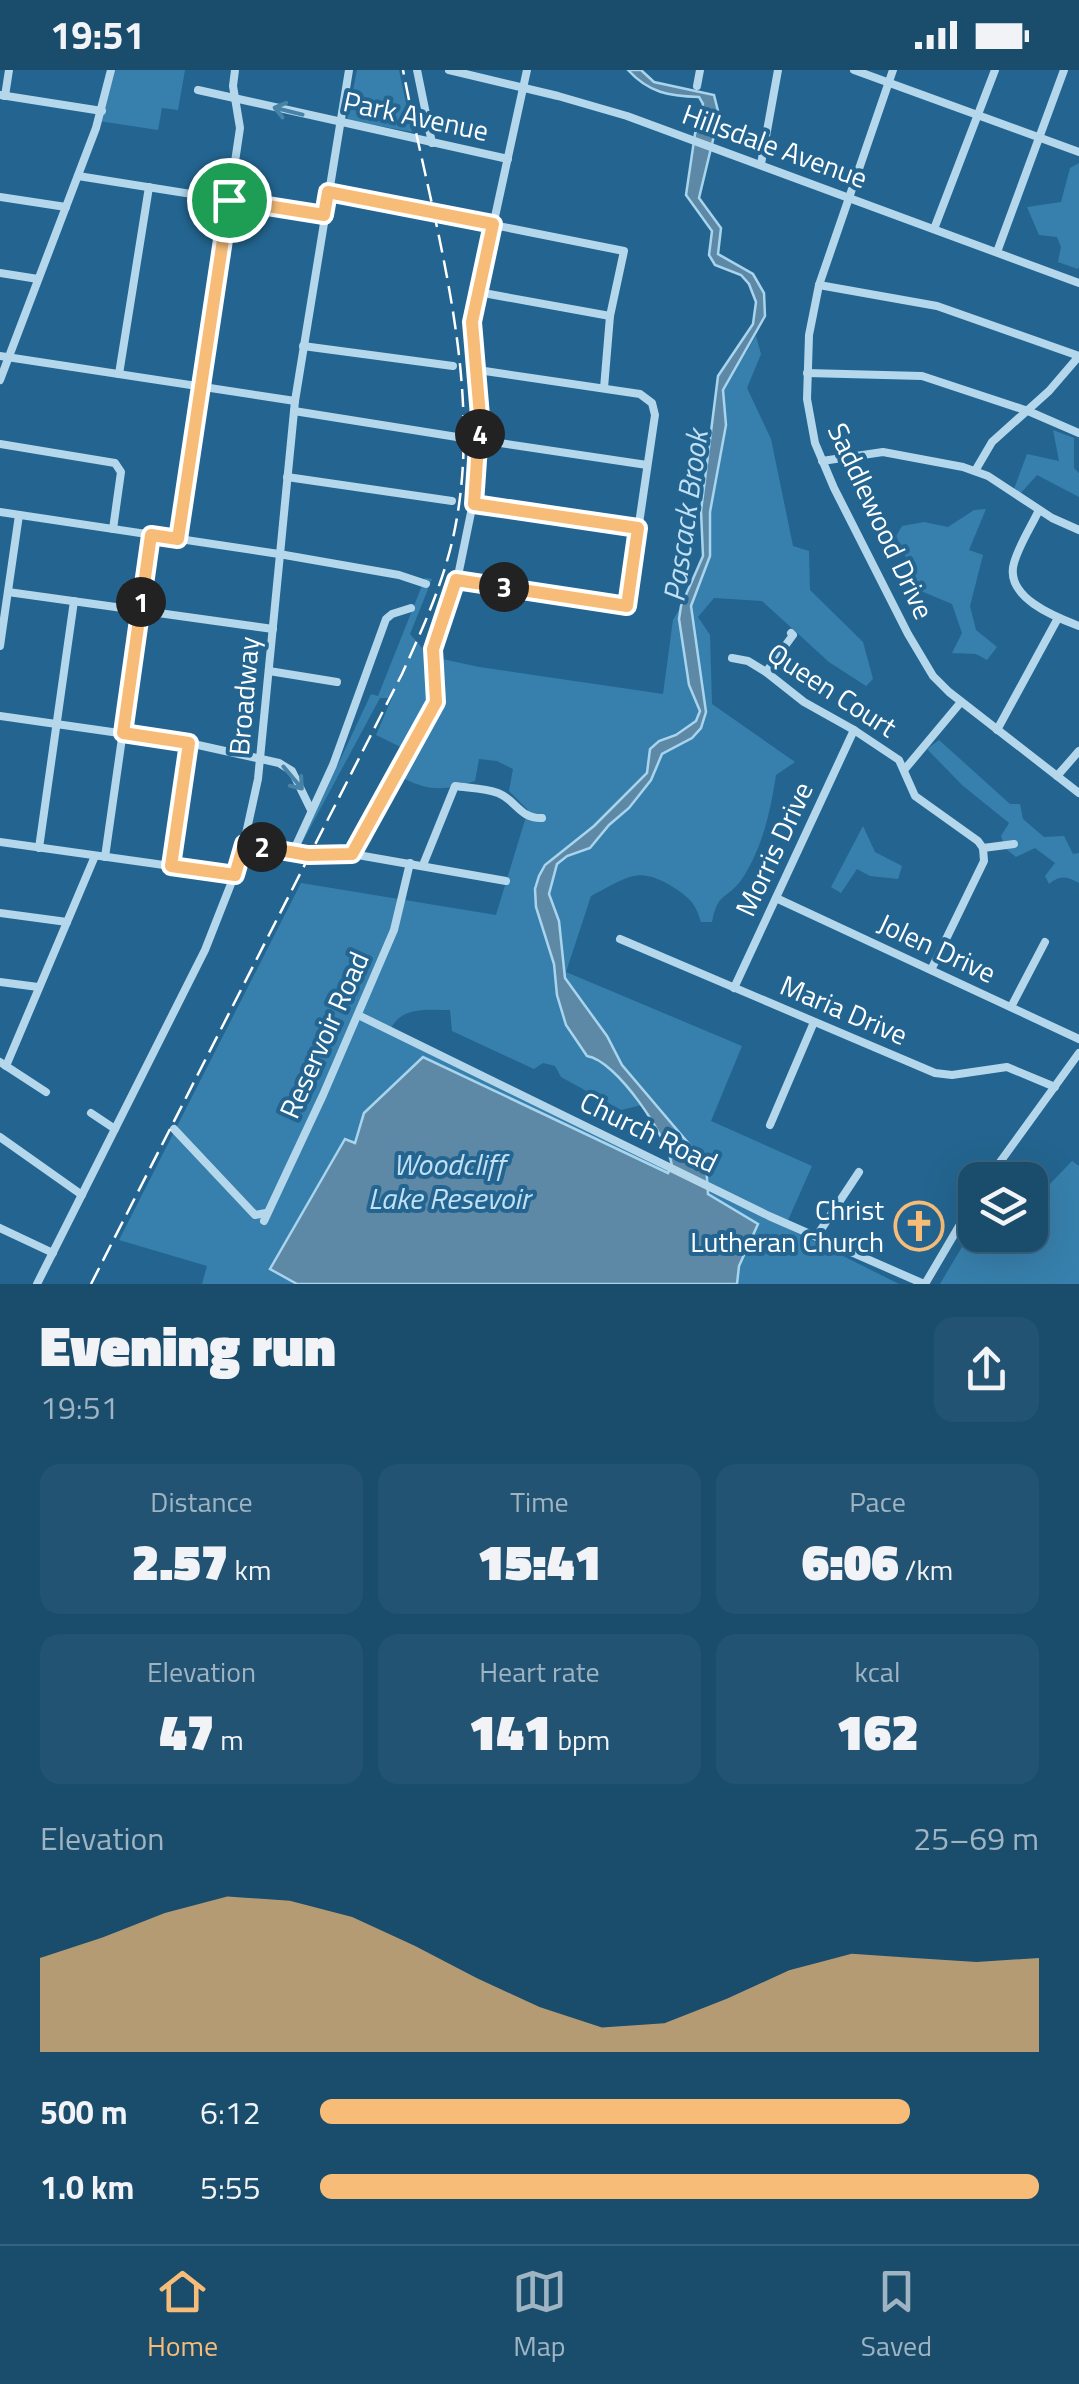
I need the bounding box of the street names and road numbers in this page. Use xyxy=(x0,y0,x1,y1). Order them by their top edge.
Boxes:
street label: Park Avenue xyxy=(340,79,493,152)
street label: Hillsdale Avenue xyxy=(677,92,874,199)
street label: Saddlewood Drive xyxy=(817,416,946,626)
street label: Queen Court xyxy=(759,632,906,748)
street label: Broadway xyxy=(217,635,270,757)
street label: Morris Drive xyxy=(724,774,823,923)
street label: Jolen Drive xyxy=(871,901,1003,994)
street label: Reservoir Road xyxy=(268,944,380,1125)
street label: Maria Drive xyxy=(774,963,915,1056)
street label: Church Road xyxy=(573,1080,725,1183)

